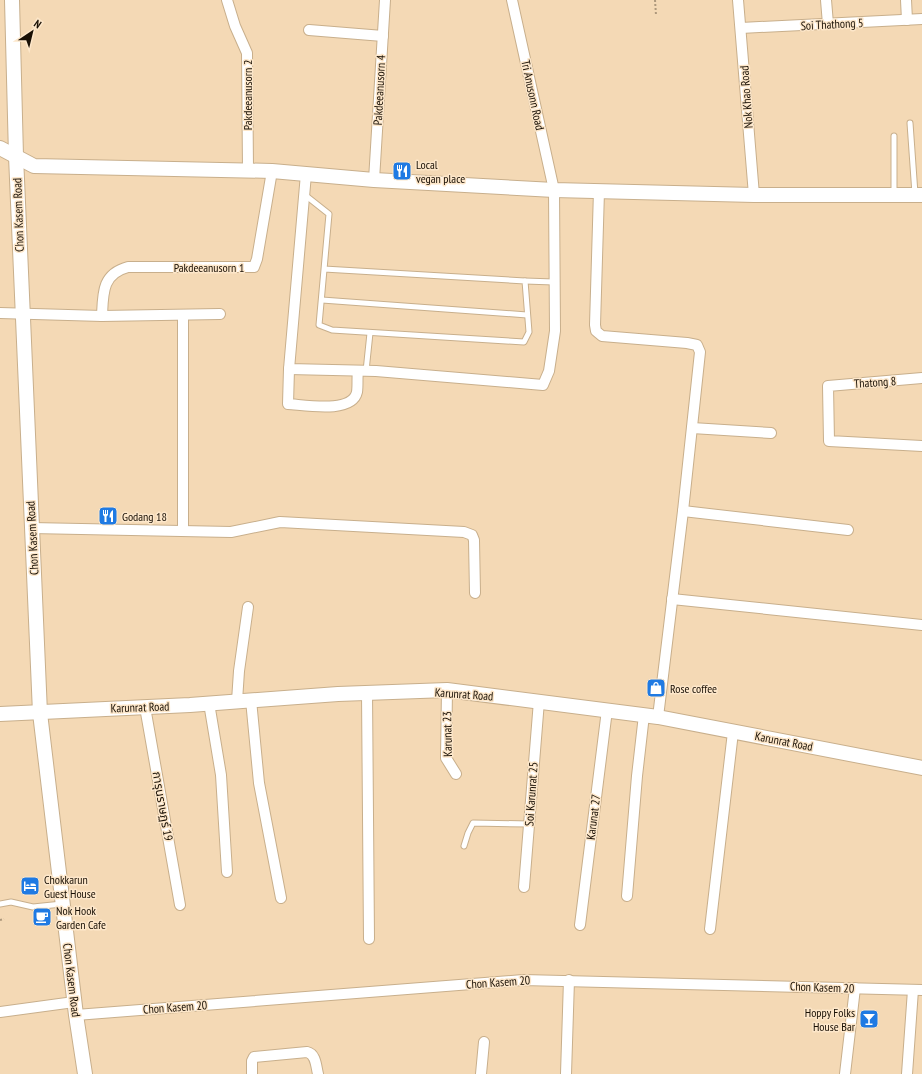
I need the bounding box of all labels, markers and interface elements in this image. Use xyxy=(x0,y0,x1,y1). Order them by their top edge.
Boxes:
north arrow xyxy=(12,12,52,52)
street label: Soi Thathong 5 xyxy=(800,15,864,33)
text: N xyxy=(31,16,44,31)
street label: Pakdeeanusorn 4 xyxy=(370,54,388,126)
street label: Tri Anusonn Road xyxy=(518,59,548,131)
street label: Pakdeeanusorn 2 xyxy=(240,60,255,130)
street label: Nok Khao Road xyxy=(736,65,756,129)
place label: Local vegan place xyxy=(416,157,465,186)
restaurant icon: Local vegan place xyxy=(391,160,413,182)
street label: Chon Kasem Road xyxy=(9,178,27,252)
street label: Pakdeeanusorn 1 xyxy=(174,260,244,275)
street label: Thatong 8 xyxy=(853,373,897,391)
street label: Chon Kasem Road xyxy=(23,501,41,575)
restaurant icon: Godang 18 xyxy=(97,505,119,527)
place label: Godang 18 xyxy=(122,509,167,524)
shop icon: Rose coffee xyxy=(645,677,667,699)
place label: Rose coffee xyxy=(670,681,717,696)
street label: Karunrat Road xyxy=(434,684,494,704)
street label: Karunrat Road xyxy=(110,698,170,716)
street label: Karunat 23 xyxy=(439,711,455,757)
street label: Karunrat Road xyxy=(754,728,814,754)
street label: Soi Karunrat 25 xyxy=(521,761,541,827)
street label: การุนราษฏร์ 19 xyxy=(150,770,176,842)
street label: Karunat 27 xyxy=(583,793,603,841)
place label: Chokkarun Guest House xyxy=(44,872,96,901)
hotel icon: Chokkarun Guest House xyxy=(19,875,41,897)
place label: Nok Hook Garden Cafe xyxy=(56,903,106,932)
cafe icon: Nok Hook Garden Cafe xyxy=(31,906,53,928)
street label: Chon Kasem Road xyxy=(60,942,84,1018)
street label: Chon Kasem 20 xyxy=(465,972,531,992)
street label: Chon Kasem 20 xyxy=(790,978,854,996)
street label: Chon Kasem 20 xyxy=(142,997,208,1017)
place label: Hoppy Folks House Bar xyxy=(805,1005,856,1034)
bar icon: Hoppy Folks House Bar xyxy=(858,1008,880,1030)

